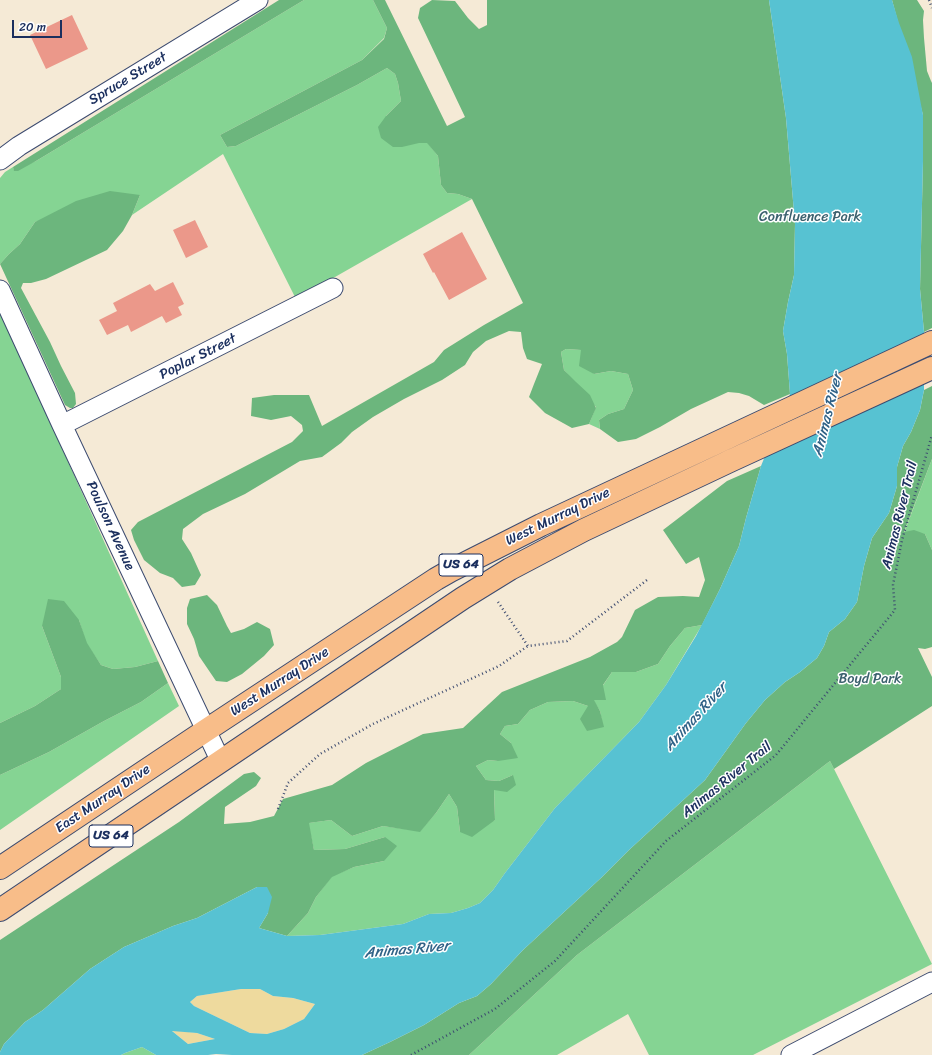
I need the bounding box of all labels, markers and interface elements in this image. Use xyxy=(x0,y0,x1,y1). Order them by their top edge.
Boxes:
scale bar xyxy=(14,12,64,38)
text: 20 m xyxy=(19,16,46,38)
street label: Spruce Street xyxy=(86,49,170,109)
park label: Confluence Park xyxy=(759,209,861,225)
street label: Poplar Street xyxy=(157,330,239,384)
water label: Animas River xyxy=(809,371,847,459)
street label: Animas River Trail xyxy=(879,459,921,571)
street label: Poulson Avenue xyxy=(82,479,138,573)
street label: West Murray Drive xyxy=(503,484,613,550)
road number: US 64 xyxy=(439,554,483,576)
street label: West Murray Drive xyxy=(228,644,332,720)
park label: Boyd Park xyxy=(839,671,901,687)
water label: Animas River xyxy=(661,679,731,755)
street label: Animas River Trail xyxy=(679,739,775,821)
street label: East Murray Drive xyxy=(52,761,154,837)
road number: US 64 xyxy=(89,825,133,847)
water label: Animas River xyxy=(364,937,450,963)

